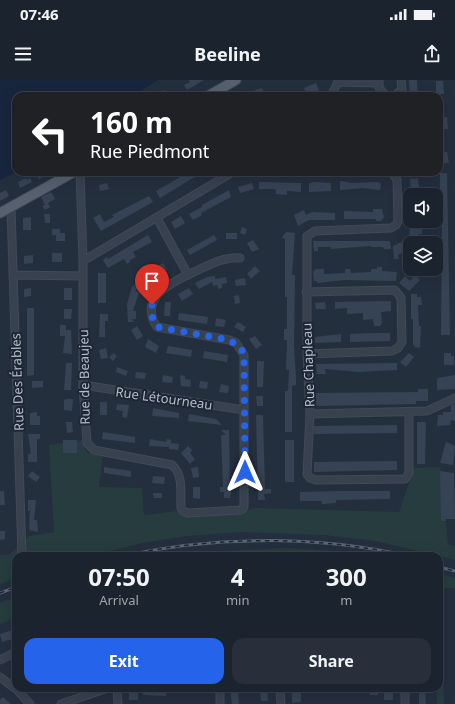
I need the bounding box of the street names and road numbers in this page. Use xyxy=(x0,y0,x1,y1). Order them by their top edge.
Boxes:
street label: Rue Chapleau xyxy=(298,323,318,407)
street label: Rue de Beaujeu xyxy=(74,329,94,425)
street label: Rue Des Érables xyxy=(6,333,28,431)
street label: Rue Létourneau xyxy=(114,382,214,414)

